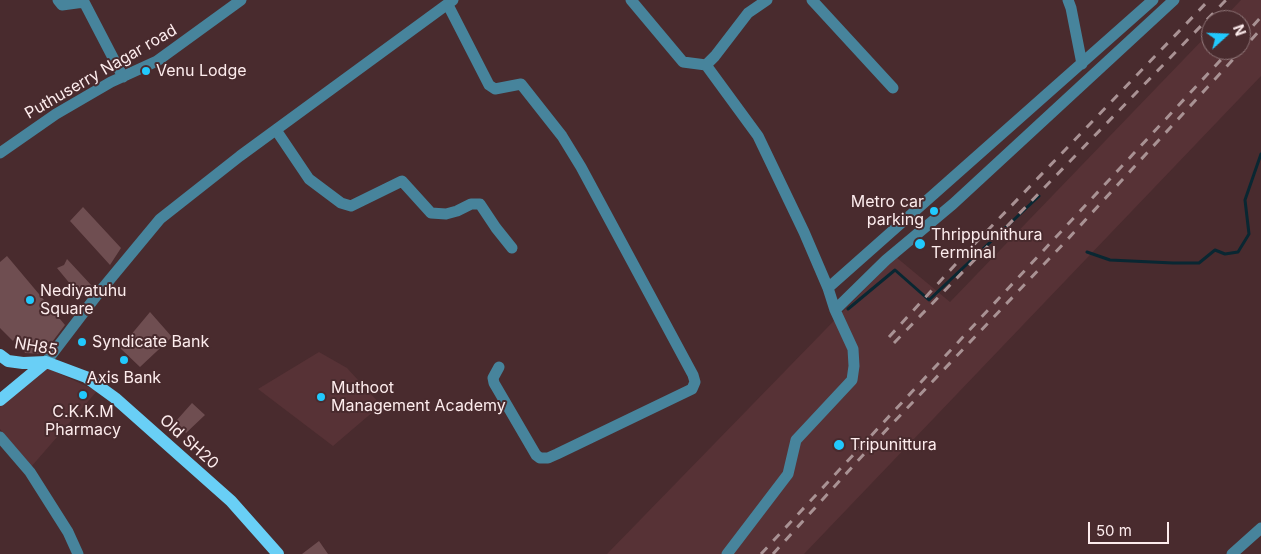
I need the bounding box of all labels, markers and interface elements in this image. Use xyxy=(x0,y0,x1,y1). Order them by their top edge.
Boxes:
north arrow xyxy=(1201,10,1251,60)
street label: Puthuserry Nagar road xyxy=(22,21,180,123)
text: N xyxy=(1230,22,1249,38)
place label: Venu Lodge xyxy=(156,61,247,81)
marker: Venu Lodge xyxy=(140,65,152,77)
place label: Metro car parking xyxy=(851,192,924,230)
marker: Metro car parking xyxy=(928,205,940,217)
place label: Thrippunithura Terminal xyxy=(931,225,1042,263)
marker: Thrippunithura Terminal xyxy=(913,237,927,251)
place label: Nediyatuhu Square xyxy=(40,281,127,319)
marker: Nediyatuhu Square xyxy=(24,294,36,306)
place label: Syndicate Bank xyxy=(92,332,209,352)
street label: NH85 xyxy=(13,334,59,360)
marker: Syndicate Bank xyxy=(76,336,88,348)
marker: Axis Bank xyxy=(118,354,130,366)
place label: Axis Bank xyxy=(87,368,161,388)
place label: Muthoot Management Academy xyxy=(331,378,506,416)
marker: C.K.K.M Pharmacy xyxy=(77,389,89,401)
marker: Muthoot Management Academy xyxy=(315,391,327,403)
place label: C.K.K.M Pharmacy xyxy=(45,402,121,440)
street label: Old SH20 xyxy=(156,411,222,473)
place label: Tripunittura xyxy=(850,435,937,455)
marker: Tripunittura xyxy=(832,438,846,452)
scale bar xyxy=(1091,512,1172,544)
text: 50 m xyxy=(1096,521,1132,540)

